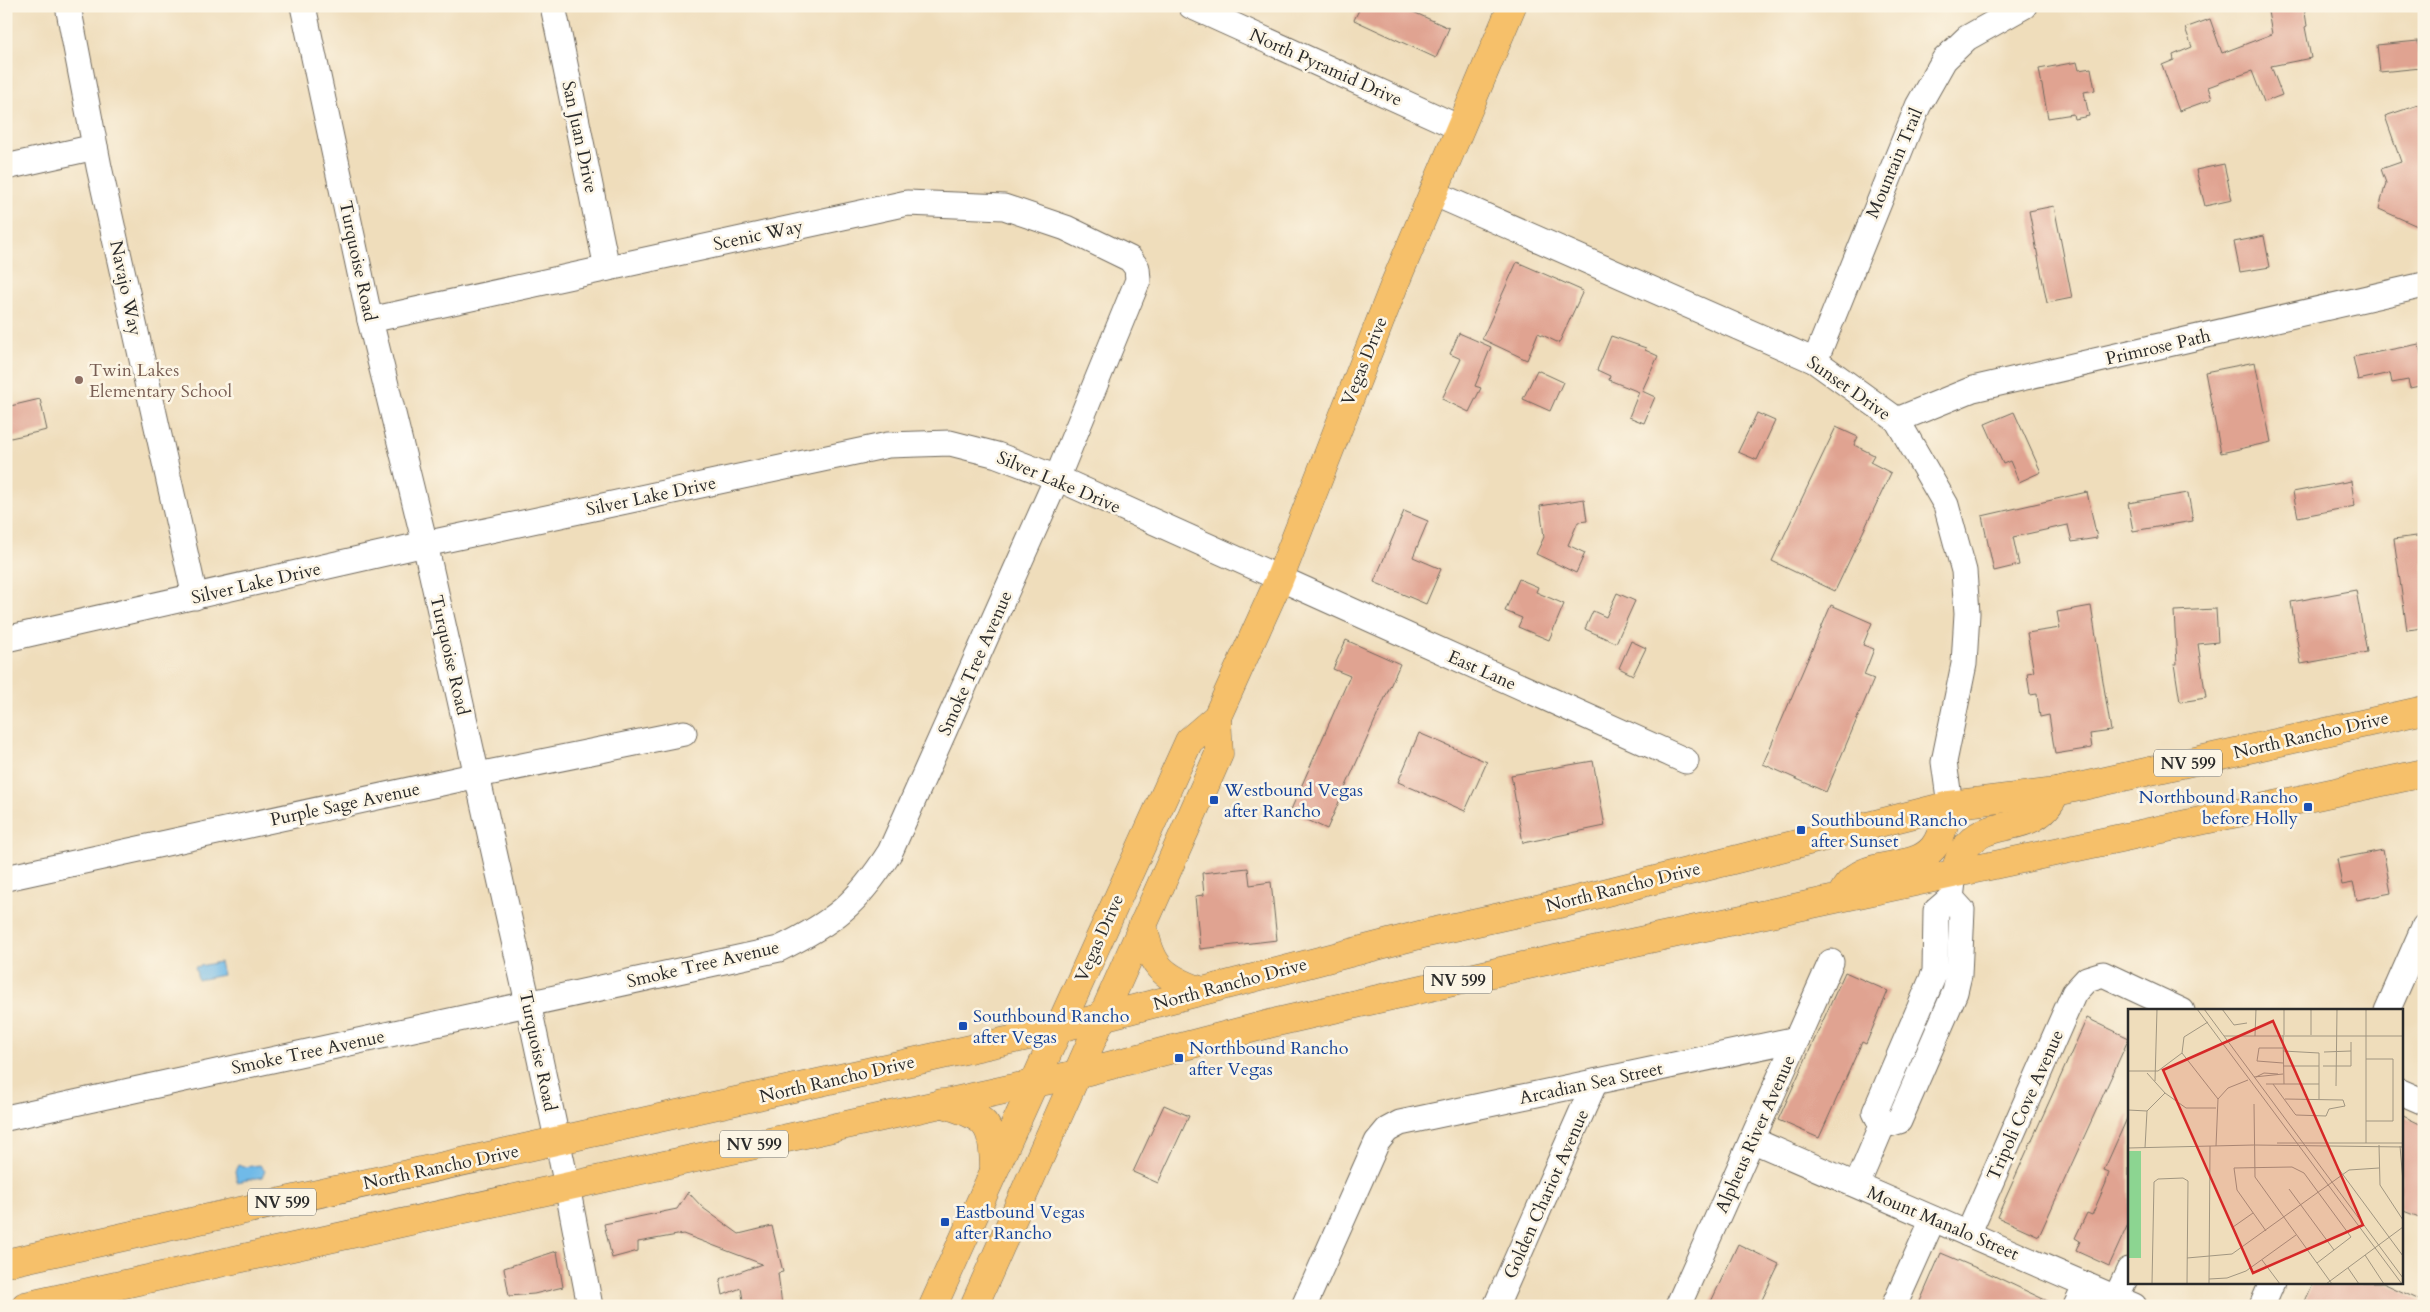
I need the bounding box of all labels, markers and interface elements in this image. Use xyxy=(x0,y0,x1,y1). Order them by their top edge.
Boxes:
street label: North Pyramid Drive xyxy=(1245,23,1406,112)
street label: San Juan Drive xyxy=(555,79,604,196)
street label: Mountain Trail xyxy=(1860,104,1929,222)
street label: Turquoise Road xyxy=(333,199,383,324)
street label: Scenic Way xyxy=(711,214,806,257)
street label: Navajo Way xyxy=(103,238,148,339)
street label: Vegas Drive xyxy=(1335,313,1394,409)
street label: Primrose Path xyxy=(2103,323,2213,372)
street label: Sunset Drive xyxy=(1802,350,1896,427)
place label: Twin Lakes Elementary School xyxy=(89,358,232,404)
marker: Twin Lakes Elementary School xyxy=(73,374,85,386)
street label: Silver Lake Drive xyxy=(993,445,1125,520)
street label: Silver Lake Drive xyxy=(584,471,718,522)
street label: Silver Lake Drive xyxy=(189,556,323,611)
street label: Smoke Tree Avenue xyxy=(932,587,1019,740)
street label: Turquoise Road xyxy=(424,593,476,718)
street label: East Lane xyxy=(1444,644,1520,697)
street label: North Rancho Drive xyxy=(2231,705,2391,766)
road number: NV 599 xyxy=(2154,750,2222,776)
street label: Purple Sage Avenue xyxy=(268,776,422,833)
place label: Westbound Vegas after Rancho xyxy=(1223,778,1363,824)
place label: Northbound Rancho before Holly xyxy=(2139,785,2298,831)
marker: Westbound Vegas after Rancho xyxy=(1208,794,1220,806)
marker: Northbound Rancho before Holly xyxy=(2302,801,2314,813)
place label: Southbound Rancho after Sunset xyxy=(1811,808,1968,854)
marker: Southbound Rancho after Sunset xyxy=(1795,824,1807,836)
street label: North Rancho Drive xyxy=(1543,856,1703,919)
street label: Vegas Drive xyxy=(1069,890,1130,986)
street label: Smoke Tree Avenue xyxy=(624,935,782,994)
street label: North Rancho Drive xyxy=(1150,952,1310,1017)
road number: NV 599 xyxy=(1424,966,1492,994)
street label: Turquoise Road xyxy=(513,989,563,1114)
place label: Southbound Rancho after Vegas xyxy=(973,1004,1130,1050)
inset map xyxy=(2128,1009,2402,1284)
marker: Southbound Rancho after Vegas xyxy=(957,1020,969,1032)
street label: Smoke Tree Avenue xyxy=(229,1024,387,1081)
street label: Tripoli Cove Avenue xyxy=(1981,1026,2070,1185)
place label: Northbound Rancho after Vegas xyxy=(1189,1036,1349,1082)
street label: North Rancho Drive xyxy=(757,1049,917,1110)
street label: Alpheus River Avenue xyxy=(1709,1051,1802,1217)
marker: Northbound Rancho after Vegas xyxy=(1173,1052,1185,1064)
street label: Arcadian Sea Street xyxy=(1517,1056,1665,1111)
street label: Golden Chariot Avenue xyxy=(1498,1106,1595,1283)
road number: NV 599 xyxy=(720,1130,788,1158)
street label: North Rancho Drive xyxy=(361,1139,521,1196)
street label: Mount Manalo Street xyxy=(1863,1180,2023,1267)
road number: NV 599 xyxy=(248,1188,316,1216)
place label: Eastbound Vegas after Rancho xyxy=(955,1200,1085,1246)
marker: Eastbound Vegas after Rancho xyxy=(939,1216,951,1228)

